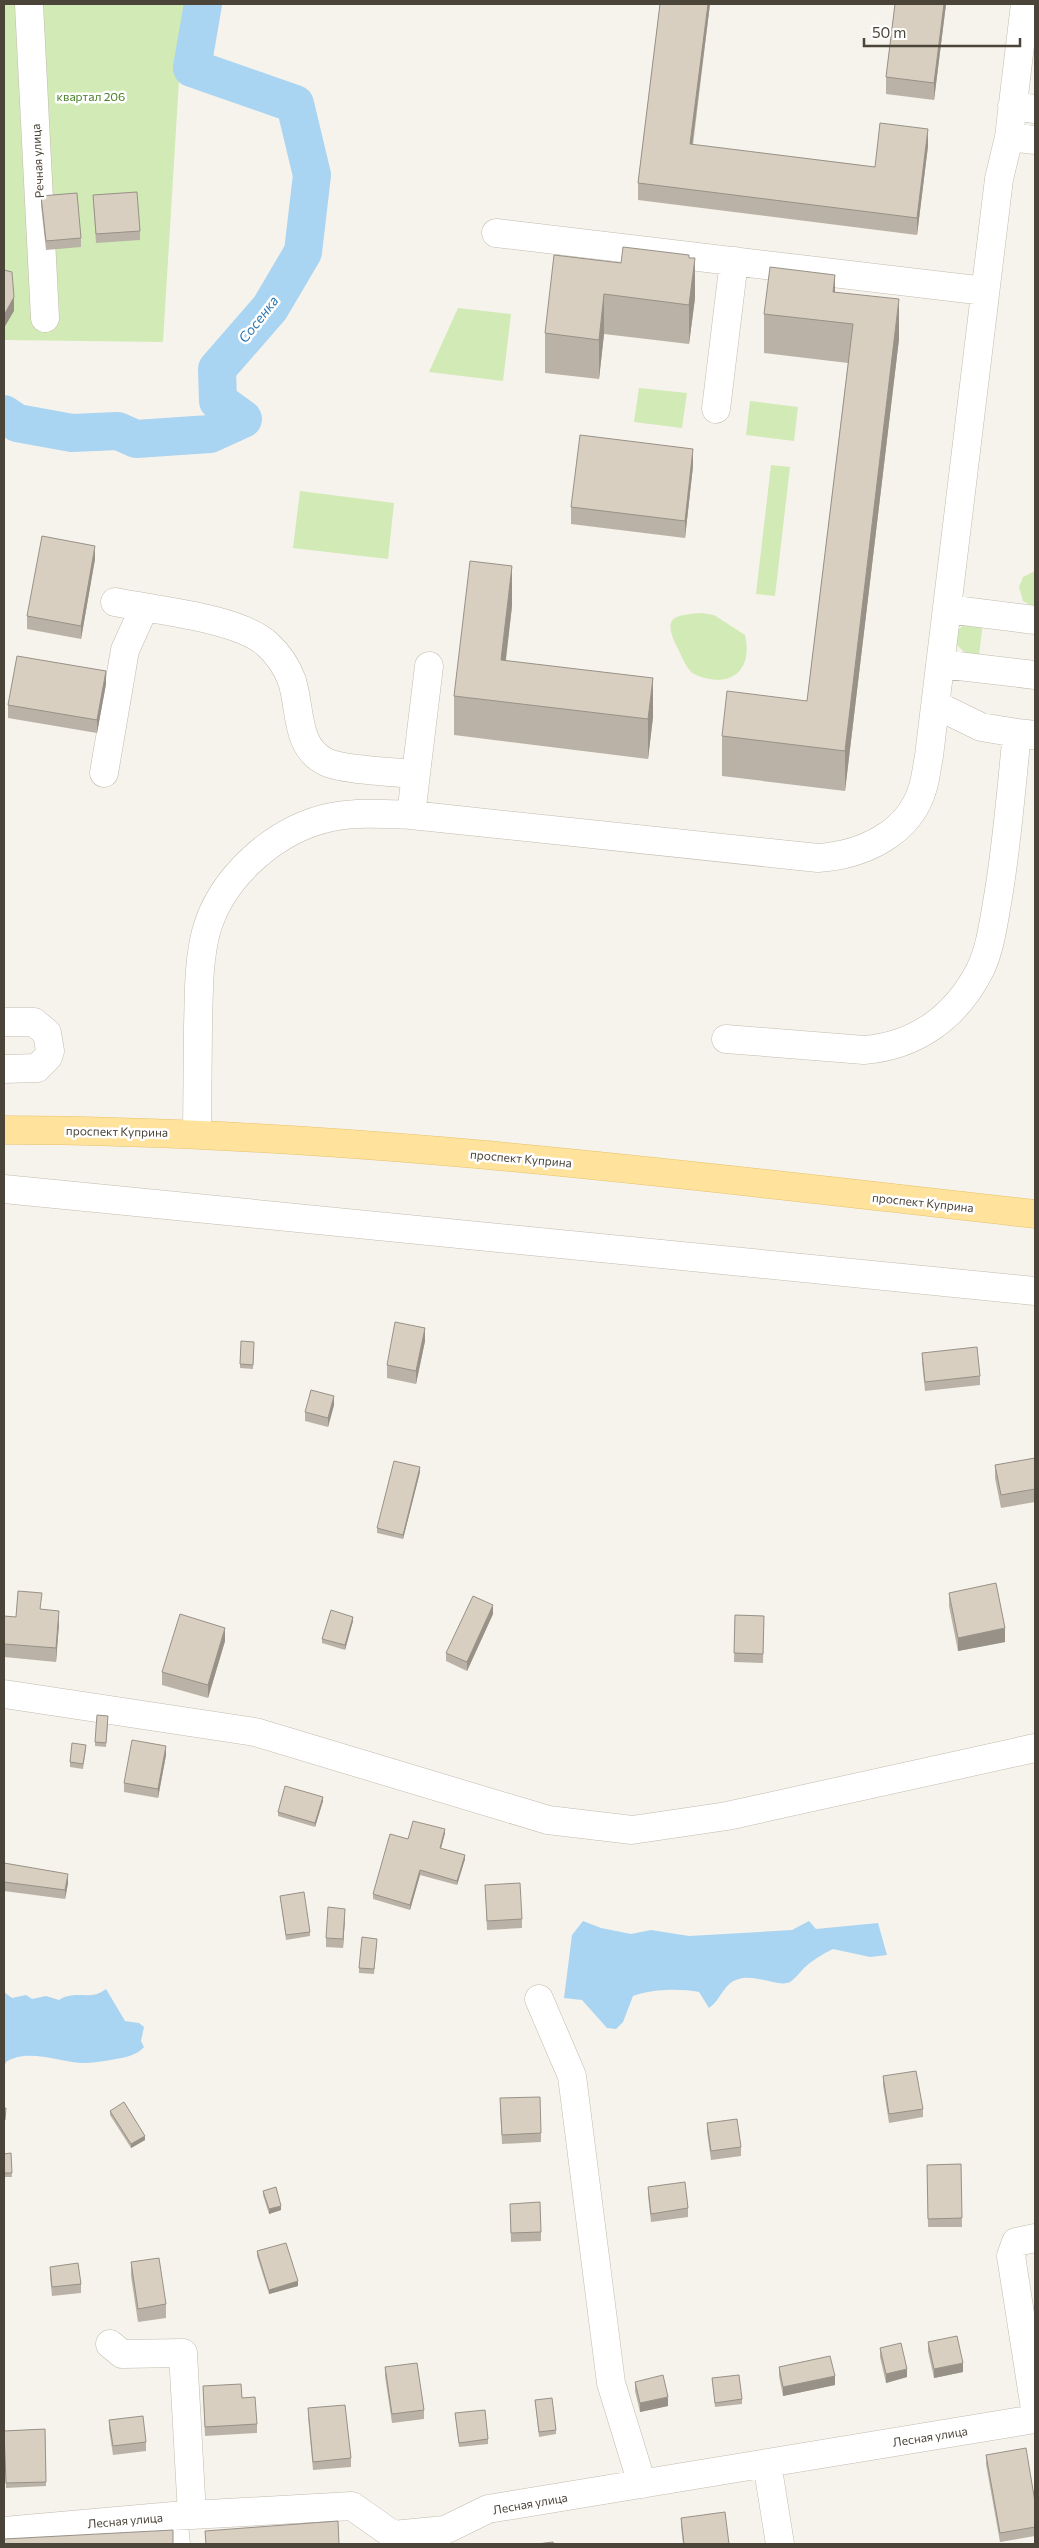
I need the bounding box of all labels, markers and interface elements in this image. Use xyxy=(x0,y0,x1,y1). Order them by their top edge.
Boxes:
scale bar xyxy=(864,15,1020,47)
text: 50 m xyxy=(872,23,906,41)
park label: квартал 206 xyxy=(57,89,125,103)
street label: Речная улица xyxy=(28,123,46,199)
water label: Сосенка xyxy=(234,292,282,346)
street label: проспект Куприна xyxy=(66,1123,168,1139)
street label: проспект Куприна xyxy=(470,1147,572,1169)
street label: проспект Куприна xyxy=(871,1190,975,1214)
street label: Лесная улица xyxy=(891,2423,969,2449)
street label: Лесная улица xyxy=(491,2490,569,2516)
street label: Лесная улица xyxy=(87,2510,163,2530)

